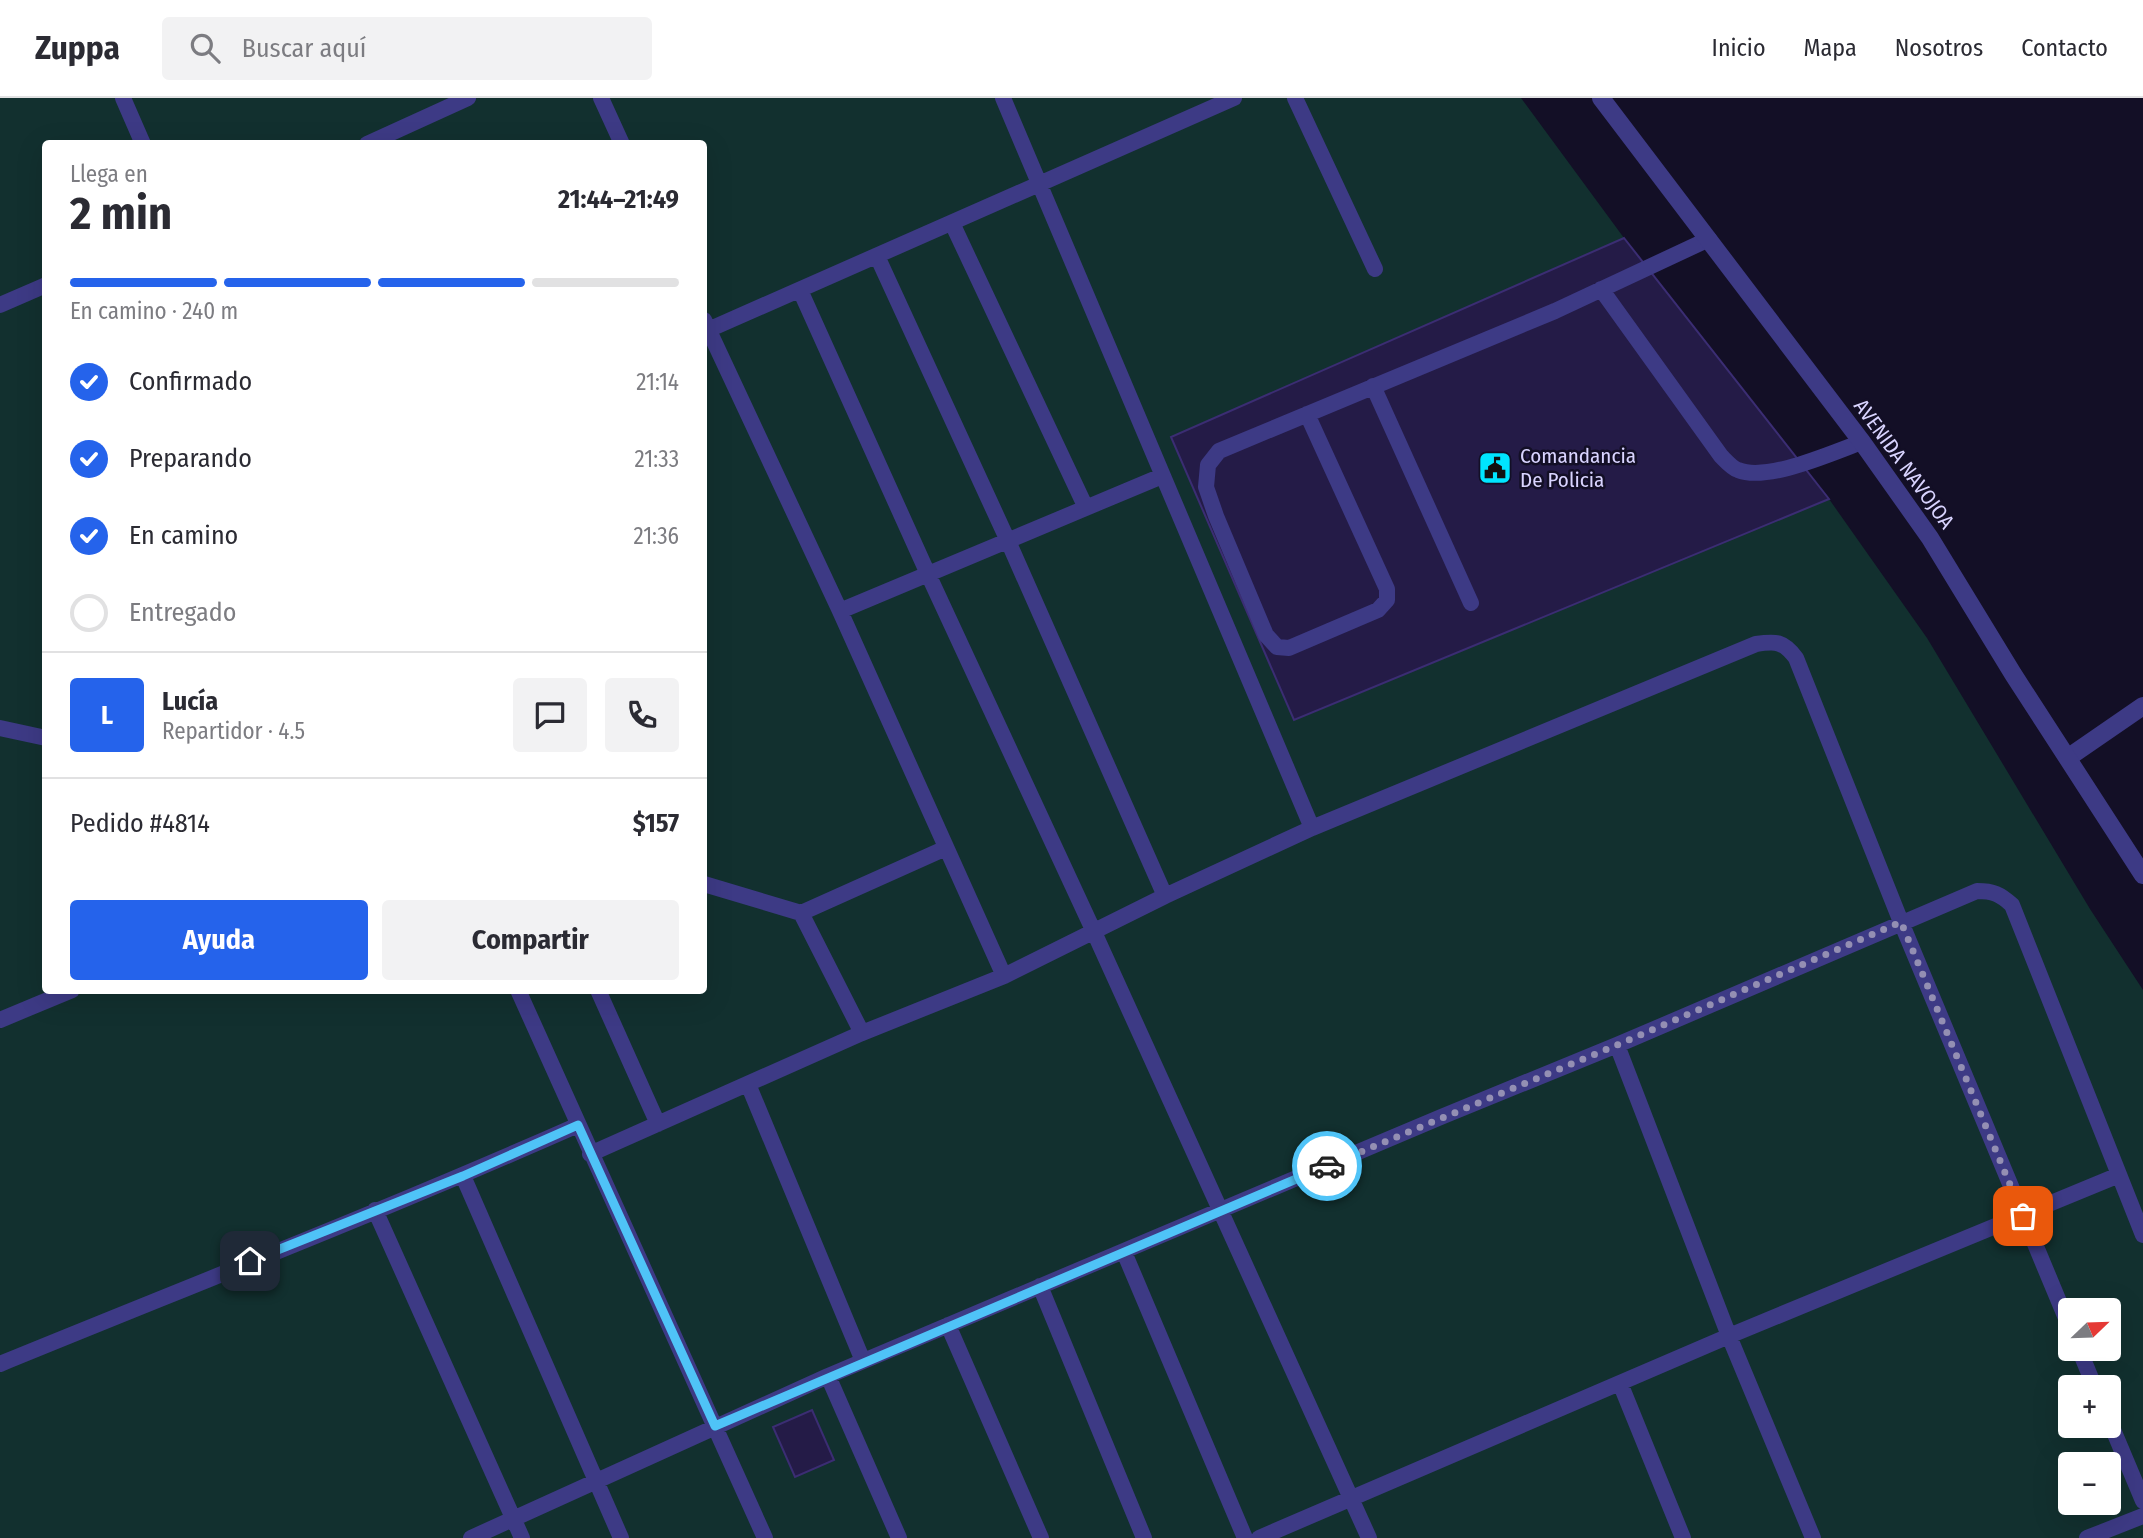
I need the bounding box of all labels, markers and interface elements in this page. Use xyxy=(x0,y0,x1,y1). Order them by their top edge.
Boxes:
search box xyxy=(162,17,652,80)
text: Zuppa xyxy=(35,28,120,68)
icon: search xyxy=(186,29,224,67)
text: Buscar aquí xyxy=(242,33,366,64)
text: Inicio xyxy=(1712,34,1766,62)
text: Mapa xyxy=(1804,34,1857,62)
text: Nosotros xyxy=(1895,34,1983,62)
text: Contacto xyxy=(2021,34,2108,62)
text: Llega en xyxy=(70,160,148,188)
text: 21:44–21:49 xyxy=(558,184,679,215)
text: 2 min xyxy=(70,186,172,241)
text: En camino · 240 m xyxy=(70,297,238,325)
icon: check xyxy=(70,363,108,401)
text: Confirmado xyxy=(129,366,252,397)
text: 21:14 xyxy=(636,368,679,396)
street label: AVENIDA NAVOJOA xyxy=(1848,394,1960,534)
icon: check xyxy=(70,440,108,478)
text: Preparando xyxy=(129,443,252,474)
place label: Comandancia De Policia xyxy=(1520,443,1636,493)
text: 21:33 xyxy=(635,445,679,473)
public building icon: Comandancia De Policia xyxy=(1476,449,1514,487)
icon: check xyxy=(70,517,108,555)
text: En camino xyxy=(129,520,238,551)
text: 21:36 xyxy=(634,522,679,550)
text: Entregado xyxy=(129,597,236,628)
button: chat xyxy=(513,678,587,752)
button: phone xyxy=(605,678,679,752)
text: Lucía xyxy=(162,686,218,717)
text: L xyxy=(101,700,113,731)
text: Repartidor · 4.5 xyxy=(162,717,305,745)
text: Pedido #4814 xyxy=(70,808,210,839)
text: $157 xyxy=(633,808,679,839)
button: Ayuda xyxy=(70,900,368,980)
button: Compartir xyxy=(382,900,679,980)
courier xyxy=(1292,1131,1362,1201)
icon: car xyxy=(1308,1147,1346,1185)
pin xyxy=(1993,1186,2053,1246)
icon: bag xyxy=(2004,1197,2042,1235)
pin xyxy=(220,1231,280,1291)
icon: home xyxy=(231,1242,269,1280)
north arrow xyxy=(2058,1298,2121,1362)
map controls xyxy=(2058,1298,2121,1515)
button: + xyxy=(2058,1375,2121,1438)
button: − xyxy=(2058,1452,2121,1515)

